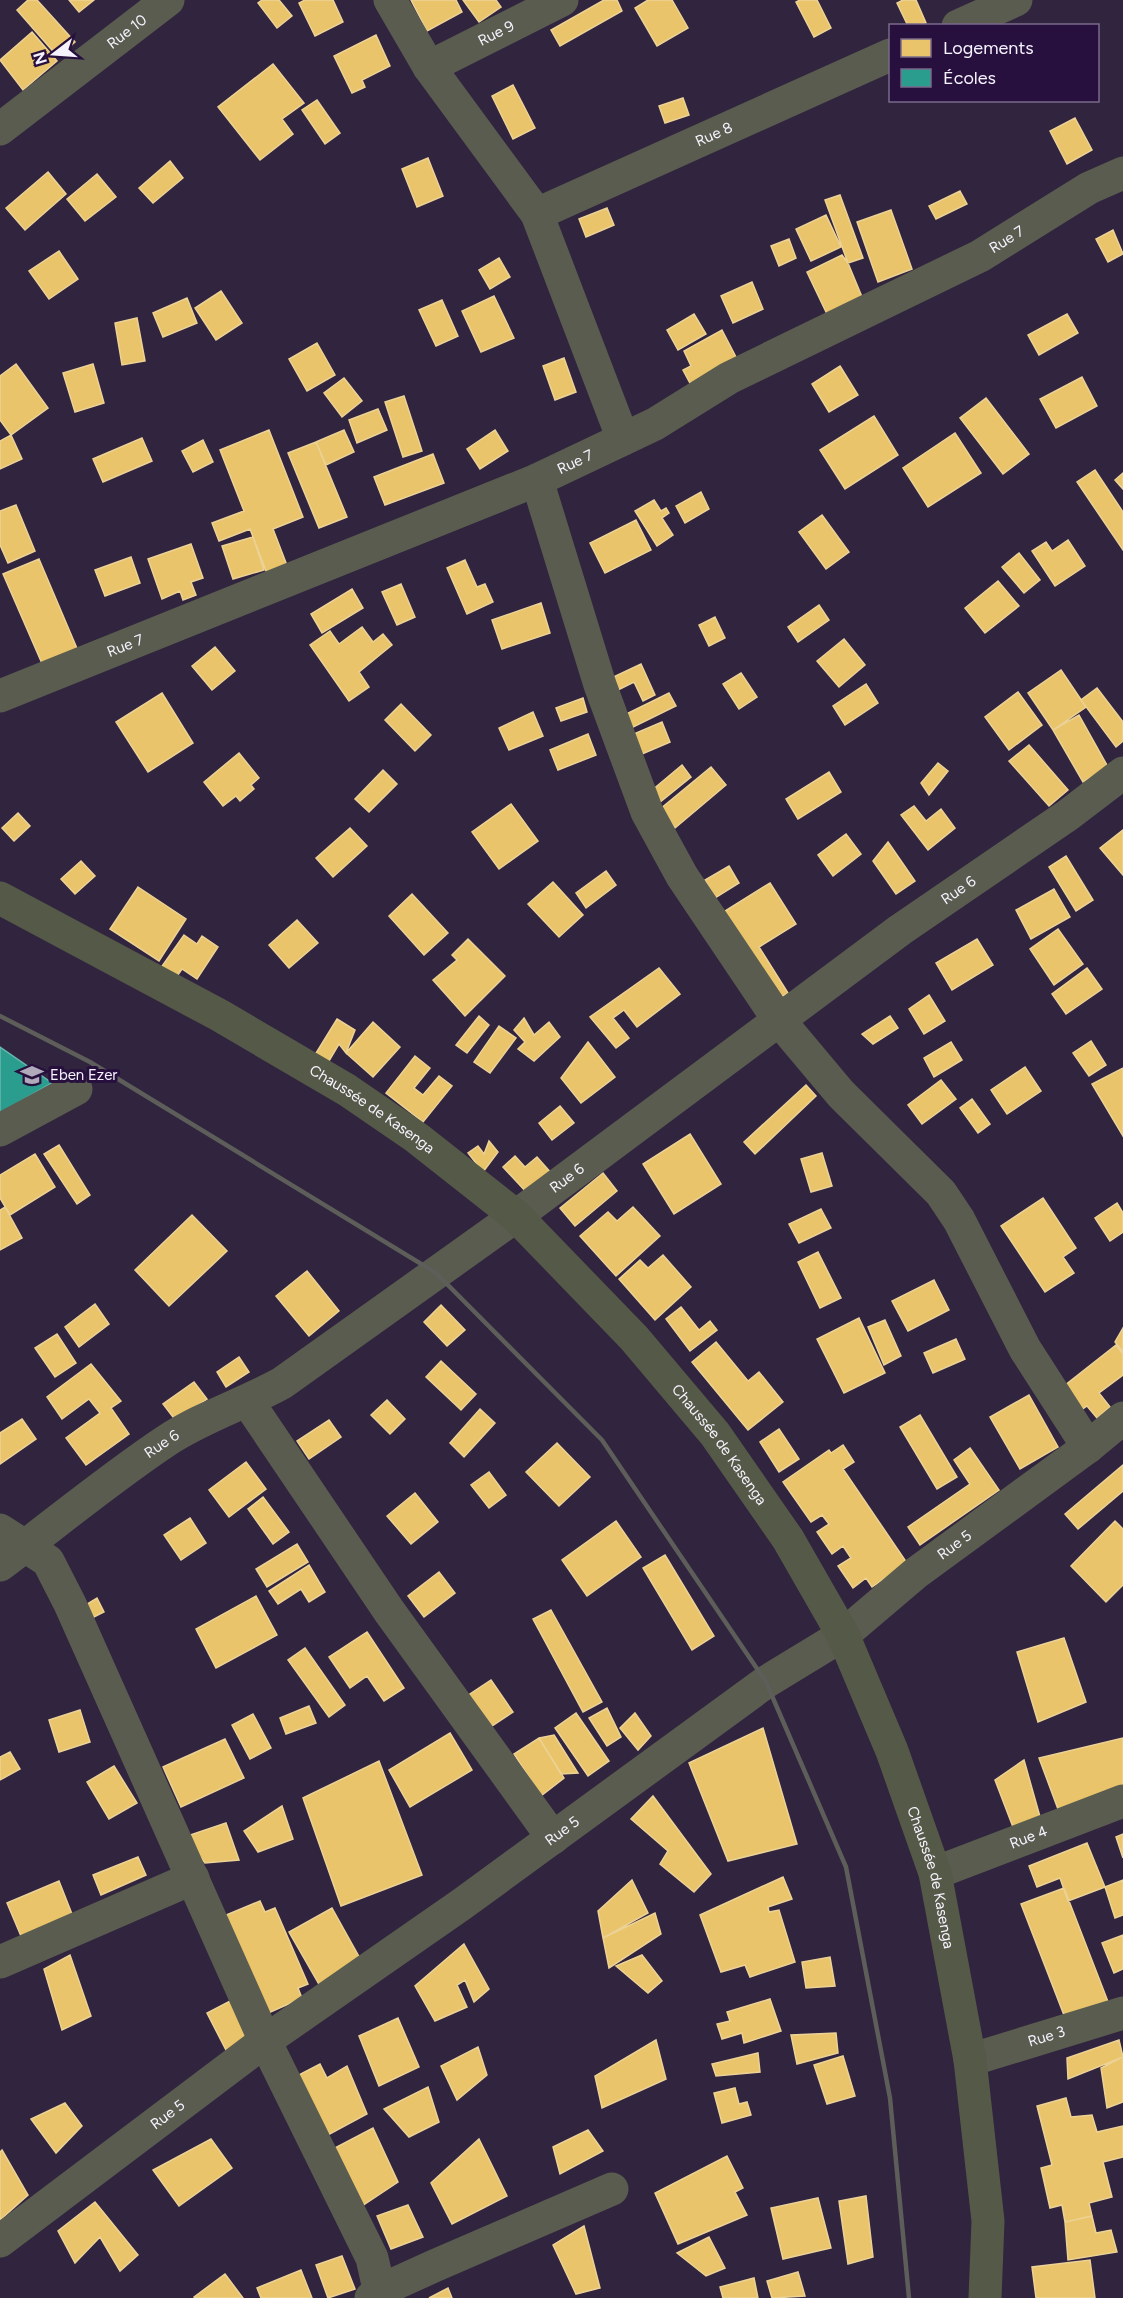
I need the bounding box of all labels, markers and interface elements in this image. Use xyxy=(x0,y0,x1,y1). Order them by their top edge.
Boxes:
street label: Rue 10 xyxy=(103,11,150,53)
street label: Rue 9 xyxy=(475,17,517,50)
north arrow xyxy=(24,24,84,84)
legend xyxy=(889,24,1099,102)
text: Logements xyxy=(943,37,1034,59)
text: N xyxy=(29,50,51,67)
text: Écoles xyxy=(943,67,996,89)
street label: Rue 8 xyxy=(692,118,735,151)
street label: Rue 7 xyxy=(986,222,1027,257)
street label: Rue 7 xyxy=(554,446,596,478)
street label: Rue 7 xyxy=(104,630,146,661)
street label: Rue 6 xyxy=(937,872,980,908)
street label: Chaussée de Kasenga xyxy=(306,1061,438,1157)
school or university icon: Eben Ezer xyxy=(19,1062,45,1088)
place label: Eben Ezer xyxy=(50,1066,117,1084)
street label: Rue 6 xyxy=(546,1159,588,1197)
street label: Chaussée de Kasenga xyxy=(668,1381,771,1509)
street label: Rue 6 xyxy=(141,1426,183,1462)
street label: Rue 5 xyxy=(934,1526,975,1563)
street label: Chaussée de Kasenga xyxy=(903,1804,958,1950)
street label: Rue 5 xyxy=(541,1812,583,1849)
street label: Rue 4 xyxy=(1007,1822,1050,1853)
street label: Rue 3 xyxy=(1026,2022,1067,2051)
street label: Rue 5 xyxy=(147,2096,188,2133)

